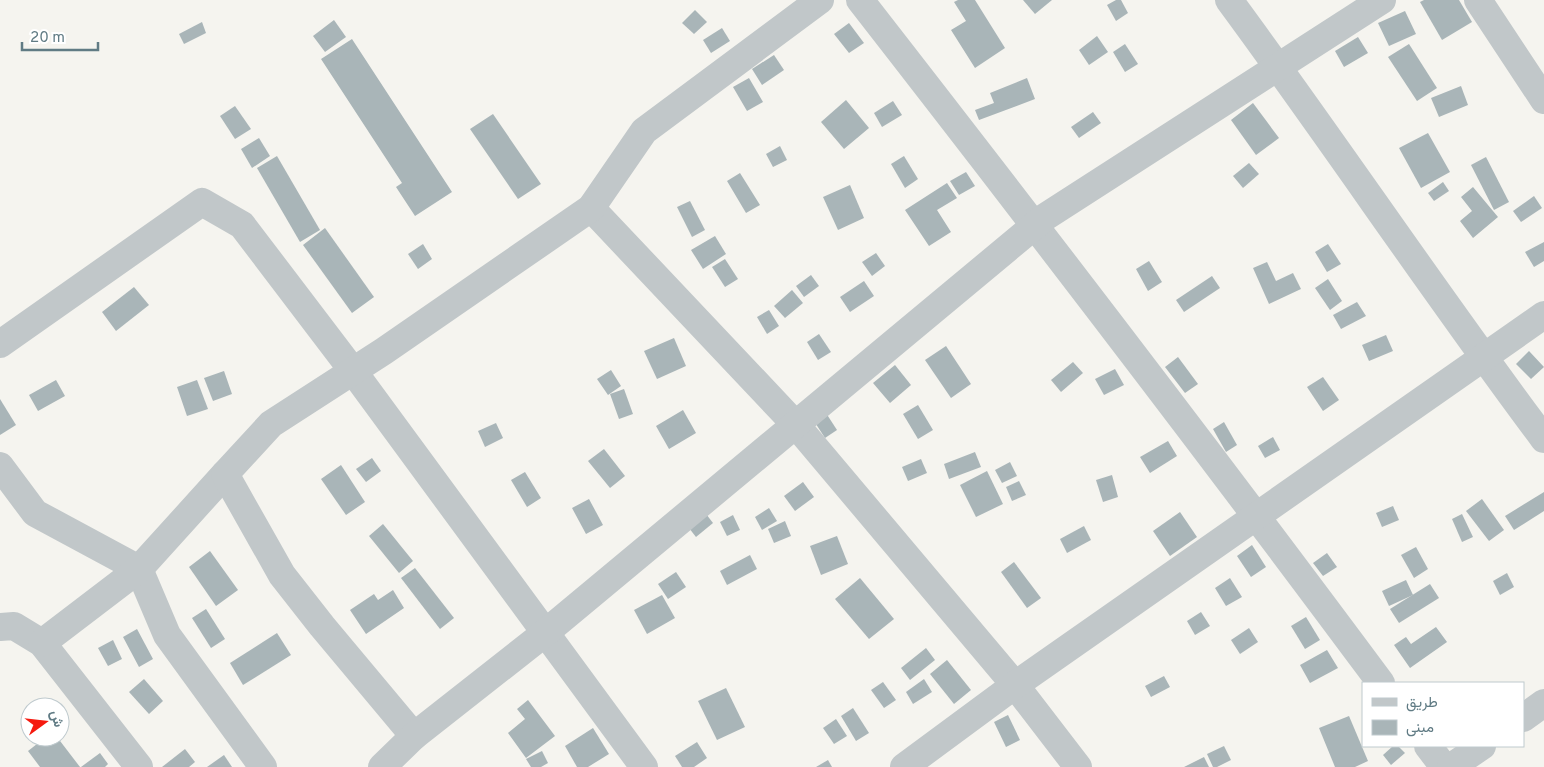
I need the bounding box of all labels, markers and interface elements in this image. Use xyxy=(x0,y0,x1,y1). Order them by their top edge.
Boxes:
scale bar xyxy=(22,20,99,52)
text: 20 m xyxy=(30,29,65,48)
legend xyxy=(1362,682,1524,747)
text: طريق xyxy=(1406,694,1438,713)
north arrow xyxy=(20,697,70,747)
text: ش xyxy=(46,709,67,730)
text: مبنى xyxy=(1406,719,1434,738)

